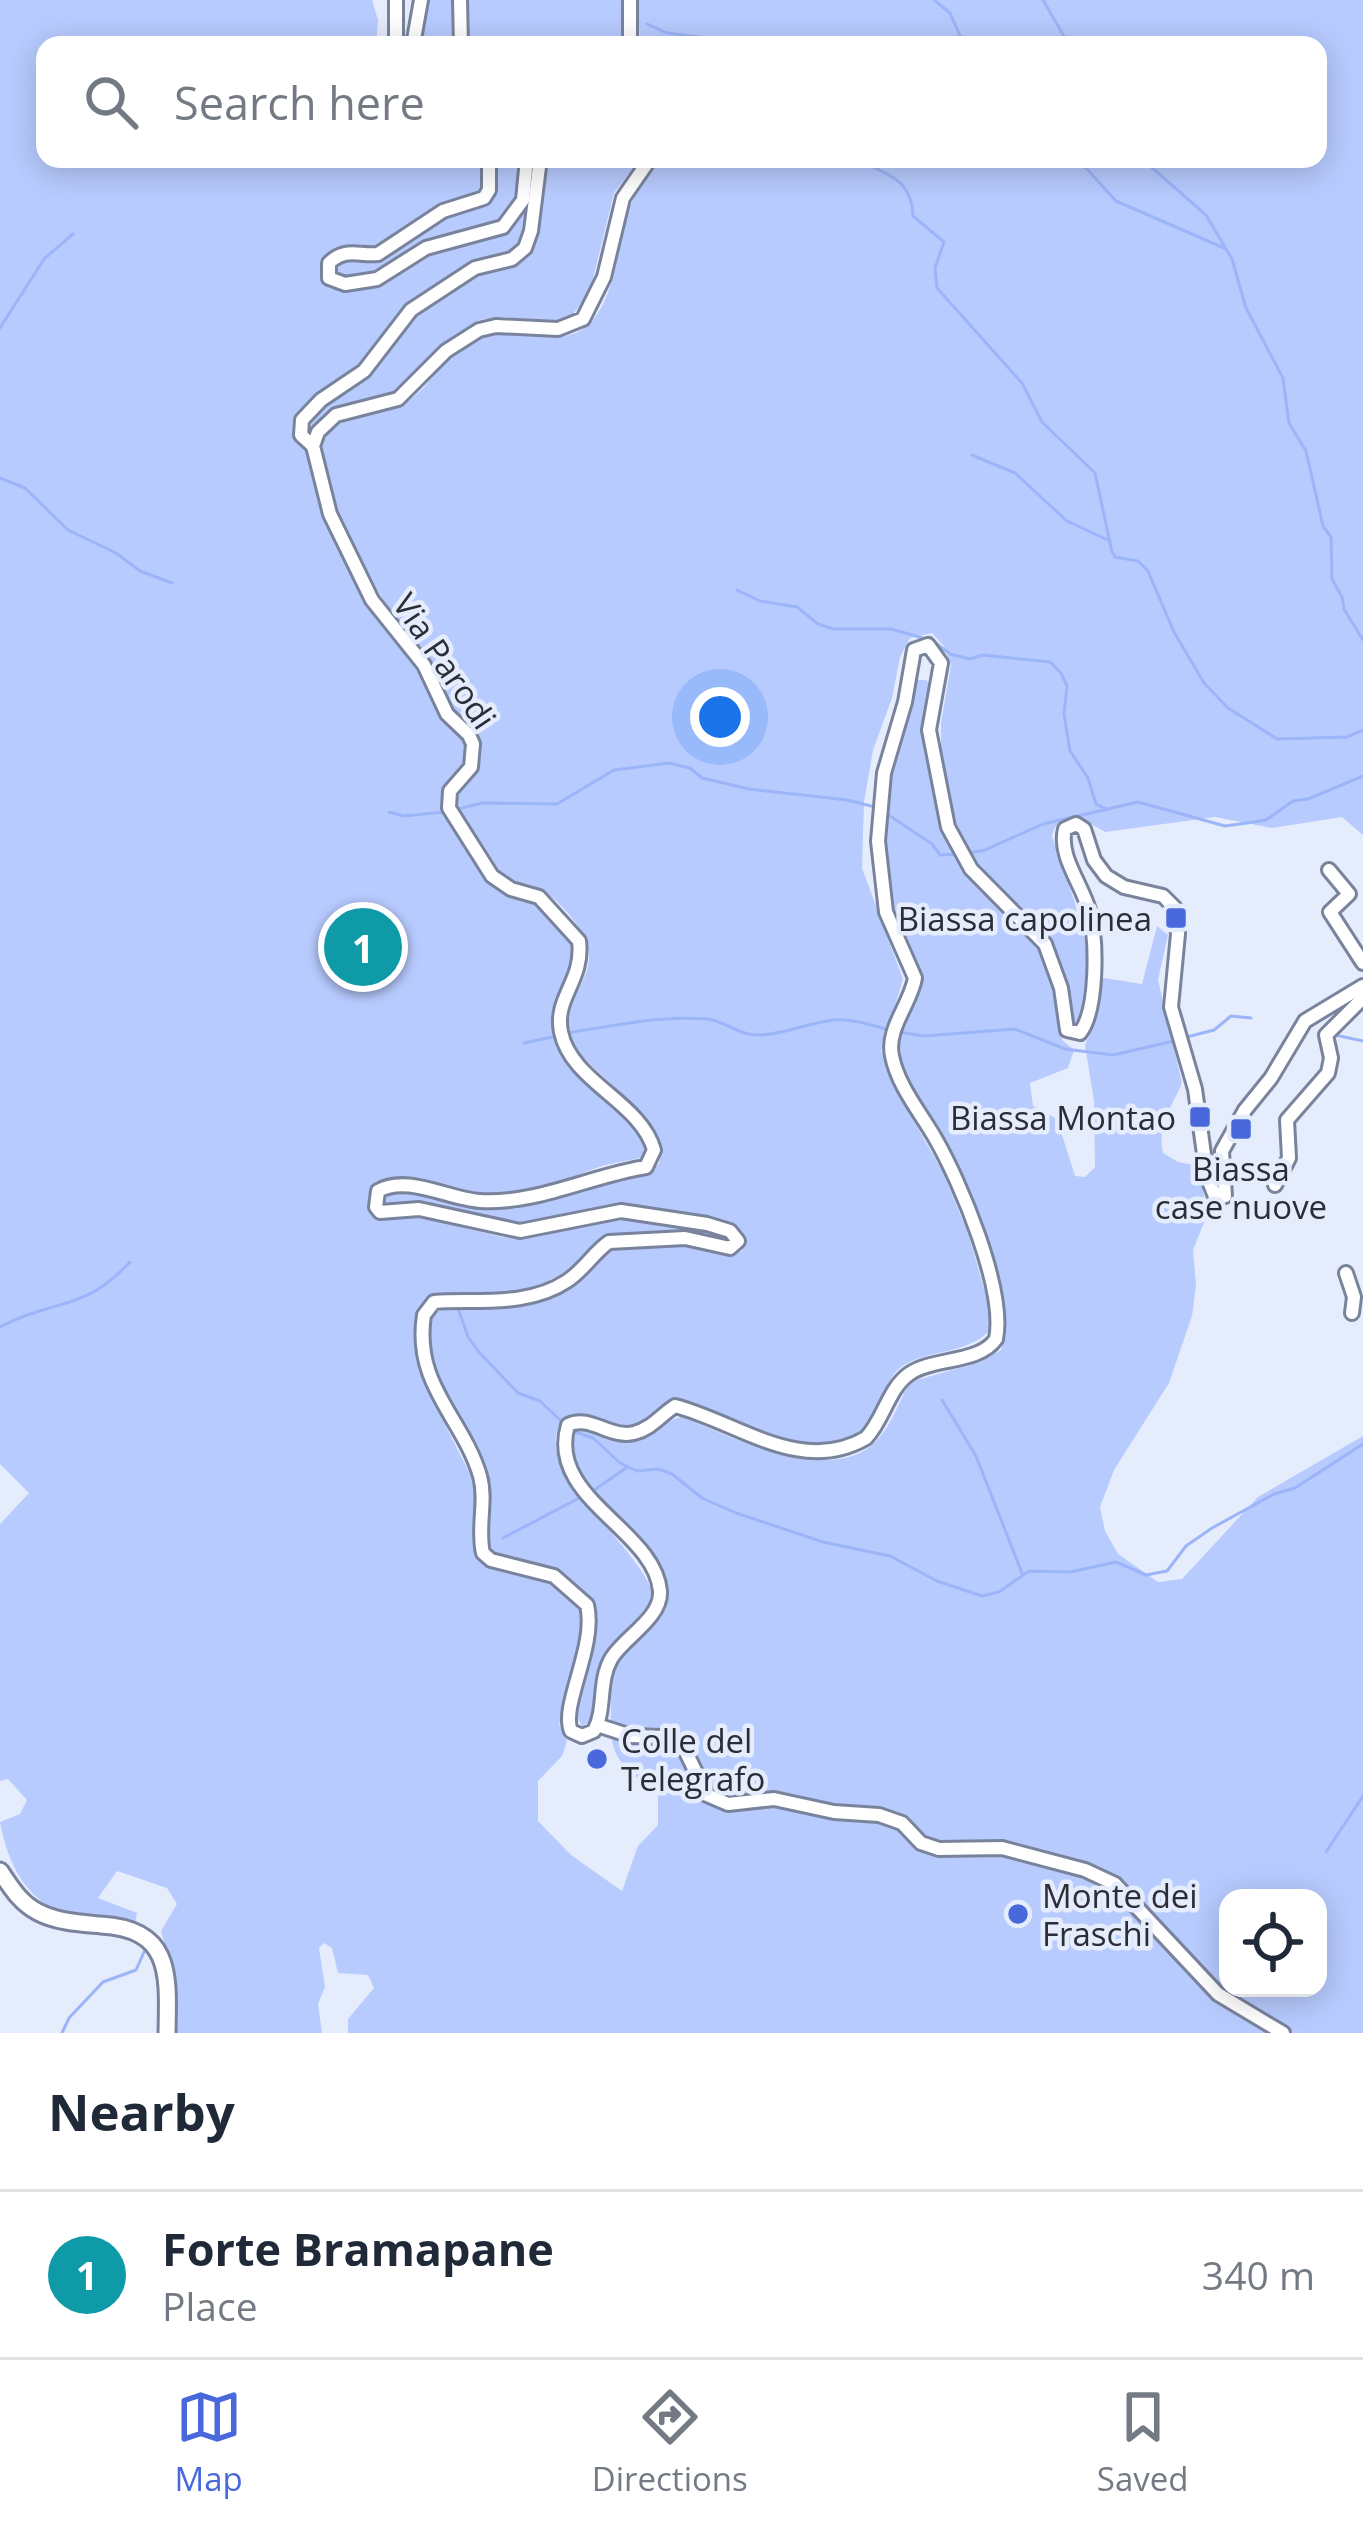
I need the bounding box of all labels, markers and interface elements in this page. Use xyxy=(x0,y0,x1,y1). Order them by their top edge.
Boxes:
search box xyxy=(36,36,1327,168)
icon: search xyxy=(78,69,144,135)
text: Search here xyxy=(174,72,425,133)
street label: Via Parodi xyxy=(383,584,507,738)
your location xyxy=(690,687,750,747)
place label: Biassa capolinea xyxy=(898,896,1152,941)
pin: 1 xyxy=(324,902,402,992)
marker: Biassa capolinea xyxy=(1163,905,1189,931)
place label: Biassa Montao xyxy=(950,1095,1176,1140)
marker: Biassa Montao xyxy=(1187,1104,1213,1130)
marker: Biassa case nuove xyxy=(1228,1116,1254,1142)
place label: Biassa case nuove xyxy=(1155,1146,1327,1229)
place label: Colle del Telegrafo xyxy=(621,1718,765,1801)
marker: Colle del Telegrafo xyxy=(584,1746,610,1772)
place label: Monte dei Fraschi xyxy=(1042,1873,1198,1956)
map controls xyxy=(1219,1889,1327,1997)
button: locate xyxy=(1219,1889,1327,1997)
marker: Monte dei Fraschi xyxy=(1005,1901,1031,1927)
text: Nearby xyxy=(48,2076,235,2146)
text: Forte Bramapane xyxy=(162,2218,554,2279)
text: 1 xyxy=(76,2248,98,2301)
text: 340 m xyxy=(1202,2248,1315,2301)
text: Place xyxy=(162,2279,258,2332)
tab: Map xyxy=(175,2384,243,2501)
tab: Directions xyxy=(592,2384,748,2501)
tab: Saved xyxy=(1097,2384,1188,2501)

